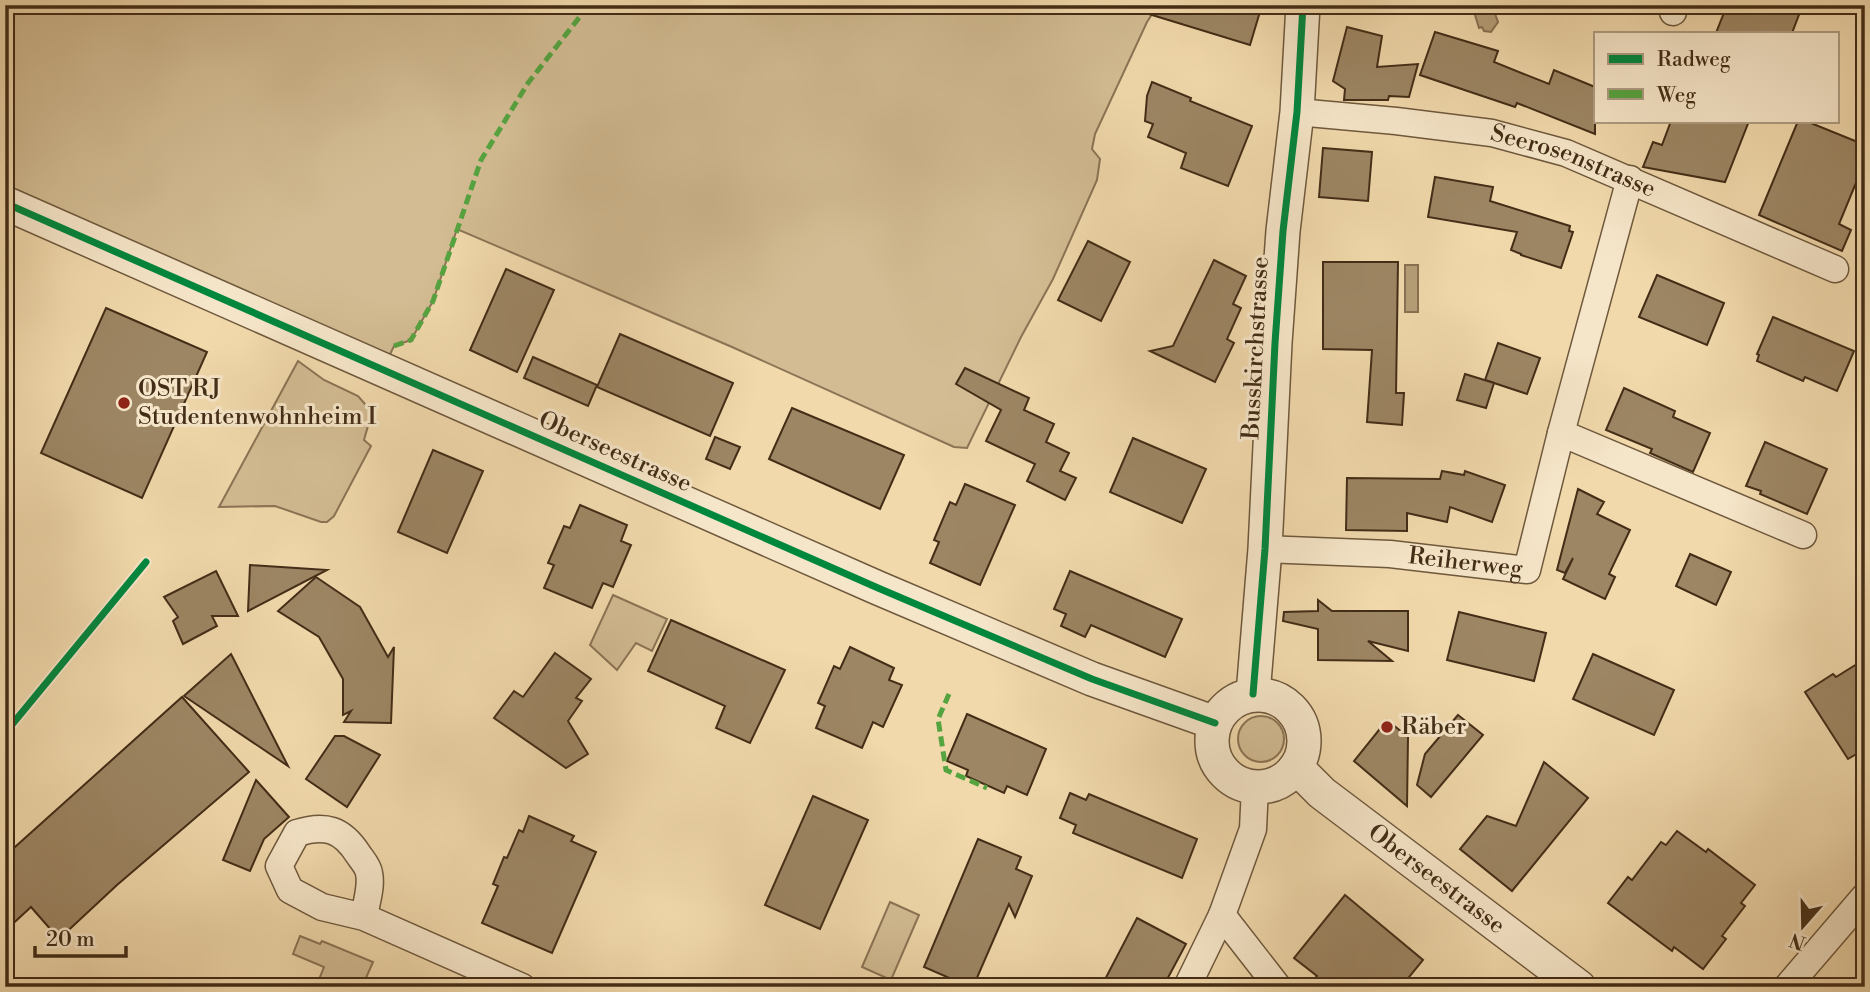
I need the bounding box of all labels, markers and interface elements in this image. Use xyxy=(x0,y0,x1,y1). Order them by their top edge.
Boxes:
legend xyxy=(1594,32,1839,122)
text: Radweg xyxy=(1657,47,1731,73)
text: Weg xyxy=(1656,83,1696,109)
street label: Seerosenstrasse xyxy=(1487,118,1660,205)
street label: Busskirchstrasse xyxy=(1236,256,1276,441)
place label: OST RJ Studentenwohnheim I xyxy=(138,374,377,432)
marker: OST RJ Studentenwohnheim I xyxy=(116,395,132,411)
street label: Oberseestrasse xyxy=(534,405,696,499)
street label: Reiherweg xyxy=(1406,541,1525,584)
place label: Räber xyxy=(1401,712,1466,742)
marker: Räber xyxy=(1379,719,1395,735)
street label: Oberseestrasse xyxy=(1362,818,1511,941)
north arrow xyxy=(1769,890,1839,960)
scale bar xyxy=(35,915,126,959)
text: 20 m xyxy=(46,927,95,953)
text: N xyxy=(1786,927,1809,955)

